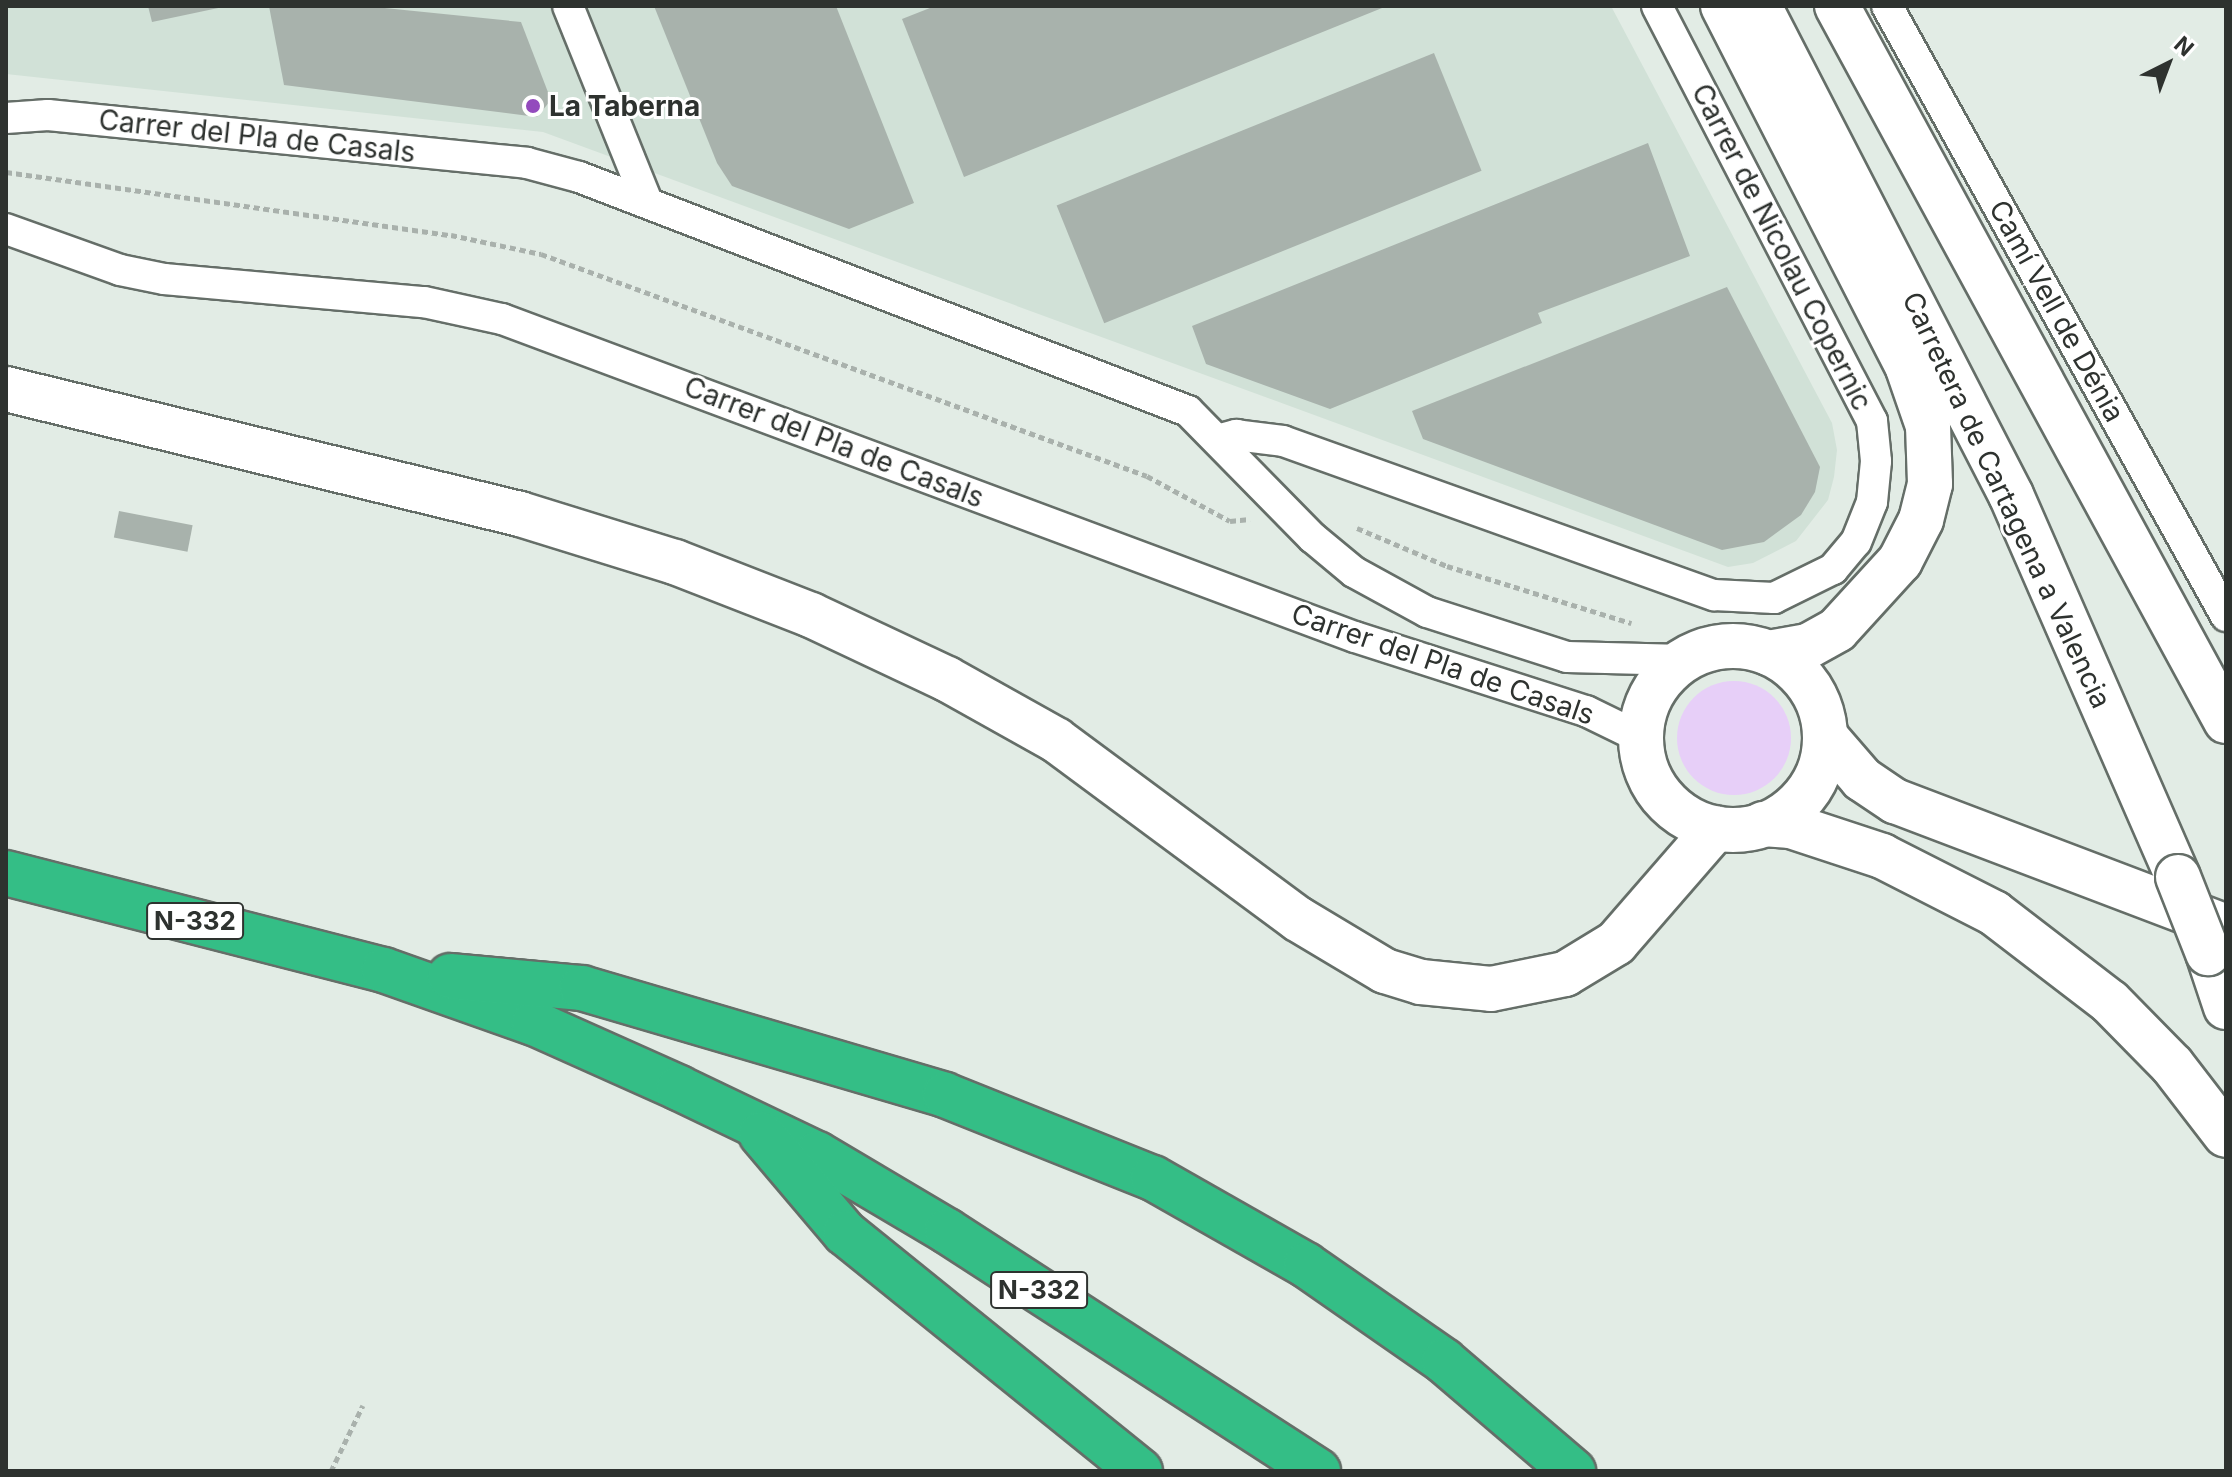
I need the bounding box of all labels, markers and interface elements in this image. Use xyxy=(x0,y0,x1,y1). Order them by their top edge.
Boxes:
north arrow xyxy=(2128,24,2208,104)
text: N xyxy=(2169,31,2199,61)
street label: Carrer de Nicolau Copernic xyxy=(1685,78,1879,416)
place label: La Taberna xyxy=(549,89,700,123)
marker: La Taberna xyxy=(524,97,542,115)
street label: Carrer del Pla de Casals xyxy=(97,103,417,169)
street label: Camí Vell de Dénia xyxy=(1982,194,2132,428)
street label: Carretera de Cartagena a Valencia xyxy=(1896,287,2118,713)
street label: Carrer del Pla de Casals xyxy=(680,369,988,515)
street label: Carrer del Pla de Casals xyxy=(1287,596,1599,732)
road number: N-332 xyxy=(145,899,245,943)
road number: N-332 xyxy=(989,1268,1089,1312)

